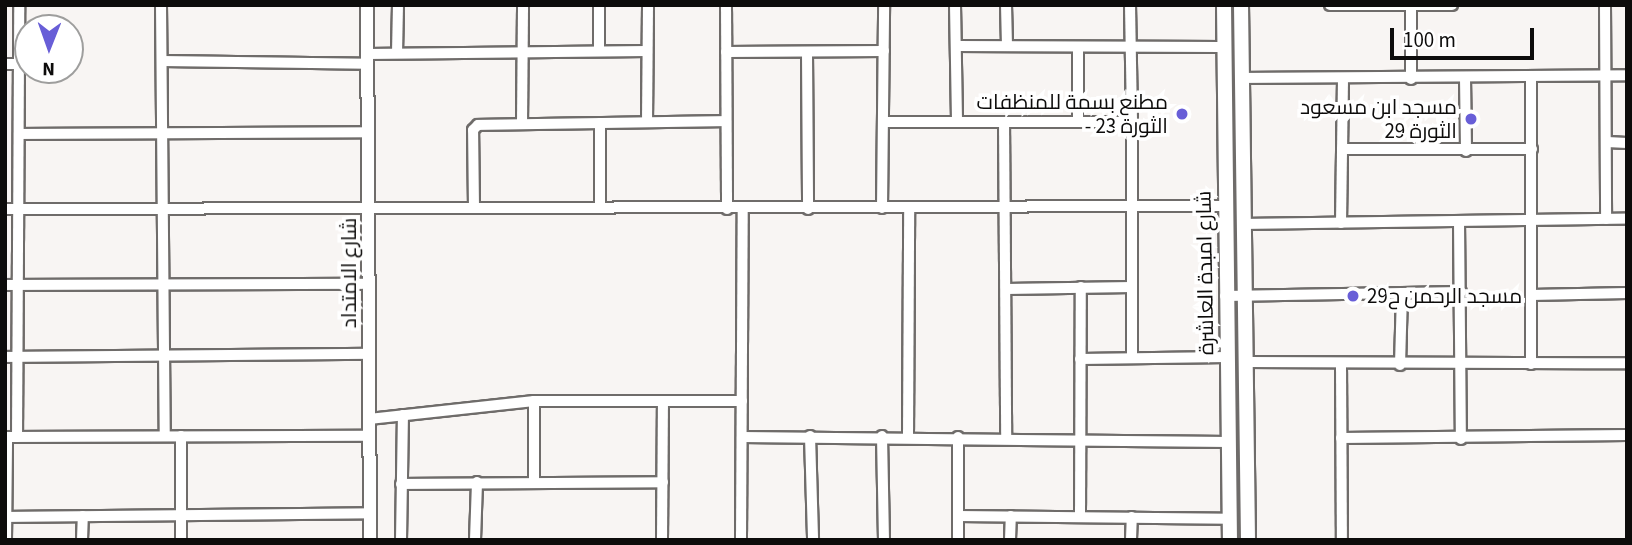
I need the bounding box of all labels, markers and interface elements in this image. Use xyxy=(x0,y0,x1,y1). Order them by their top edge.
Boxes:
north arrow xyxy=(14,14,84,84)
scale bar xyxy=(1394,14,1538,58)
text: 100 m xyxy=(1403,25,1456,55)
text: N xyxy=(42,55,55,82)
place label: مطنع بسمة للمنظفات - الثورة 23 xyxy=(976,89,1168,139)
place label: مسجد ابن مسعود الثورة 29 xyxy=(1300,94,1457,144)
marker: مطنع بسمة للمنظفات - الثورة 23 xyxy=(1174,106,1190,122)
marker: مسجد ابن مسعود الثورة 29 xyxy=(1463,111,1479,127)
street label: شارع امبدة العاشرة xyxy=(1191,191,1219,355)
street label: شارع الامتداد xyxy=(336,218,362,328)
place label: مسجد الرحمن ح29 xyxy=(1367,283,1522,309)
marker: مسجد الرحمن ح29 xyxy=(1345,288,1361,304)

